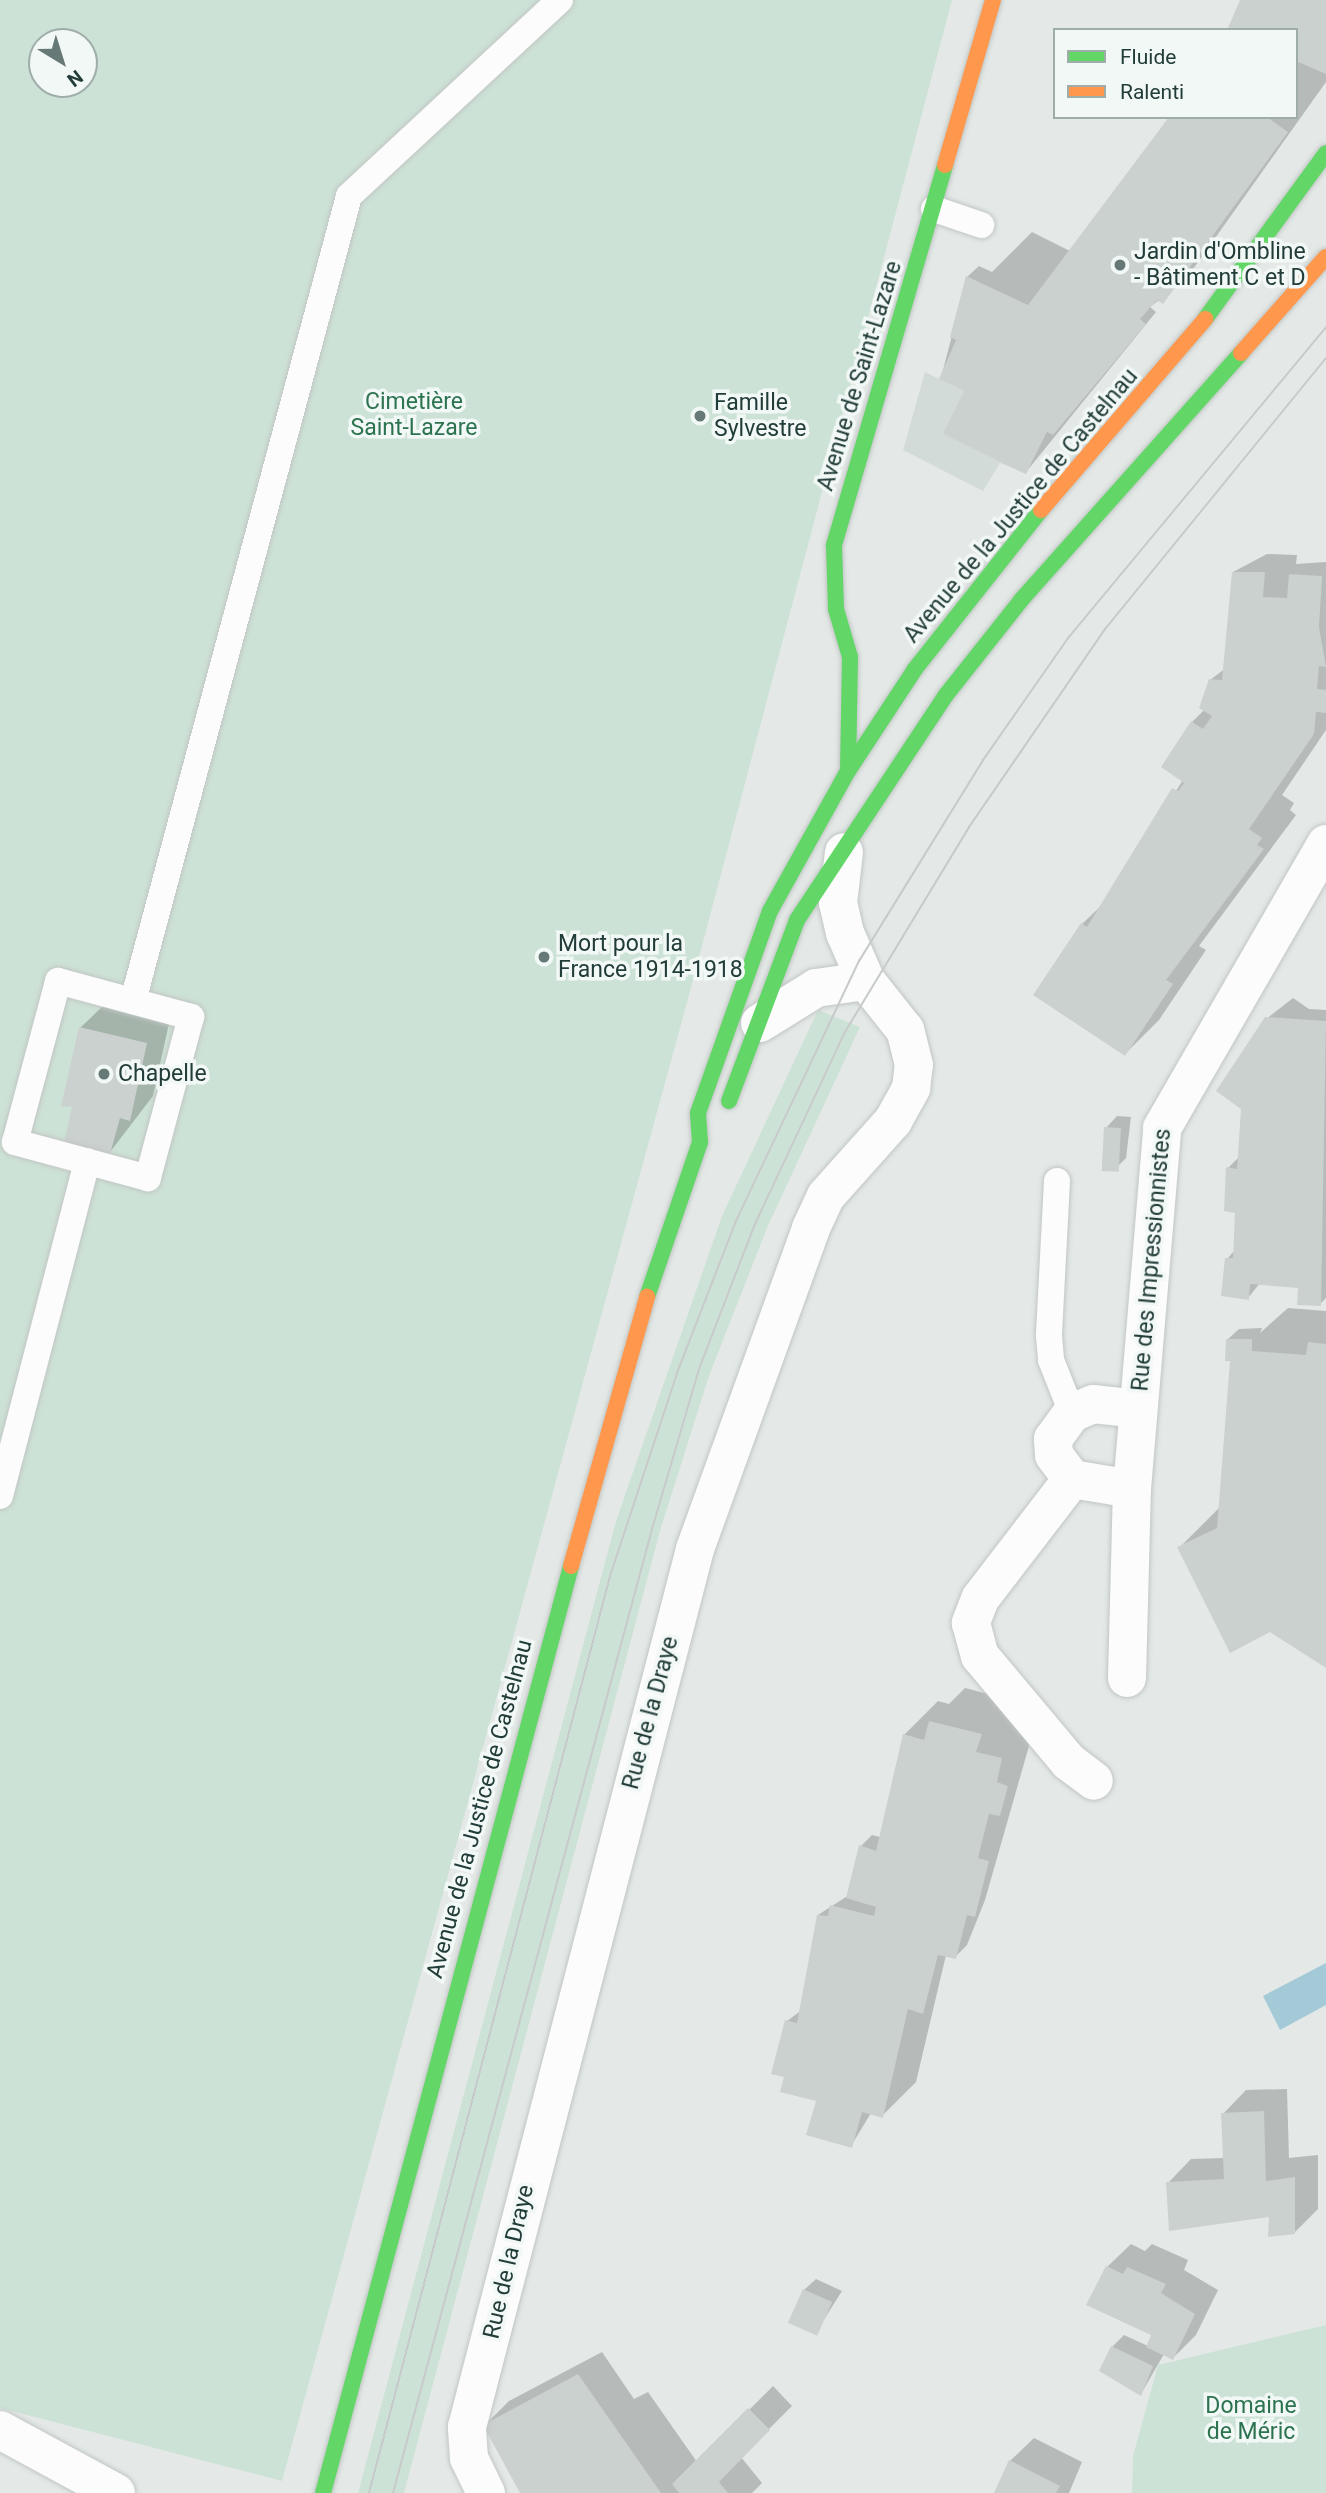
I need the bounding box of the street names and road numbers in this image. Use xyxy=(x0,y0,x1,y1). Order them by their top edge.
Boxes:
street label: Avenue de Saint-Lazare xyxy=(812,258,908,494)
street label: Avenue de la Justice de Castelnau xyxy=(898,363,1144,649)
street label: Rue des Impressionnistes xyxy=(1127,1128,1177,1392)
street label: Rue de la Draye xyxy=(617,1634,685,1792)
street label: Avenue de la Justice de Castelnau xyxy=(421,1637,539,1981)
street label: Rue de la Draye xyxy=(478,2182,540,2342)

